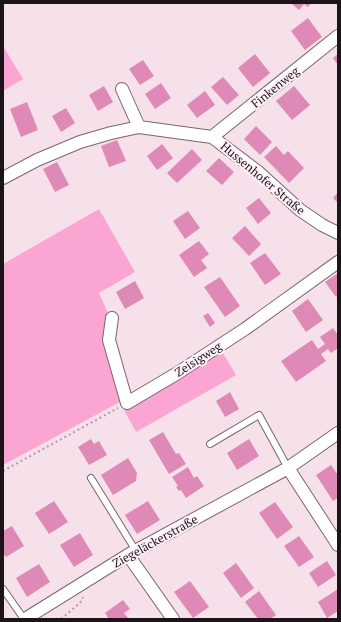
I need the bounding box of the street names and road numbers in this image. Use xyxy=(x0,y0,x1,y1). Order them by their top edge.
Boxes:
street label: Finkenweg xyxy=(248,63,303,111)
street label: Hussenhofer Straße xyxy=(218,138,308,218)
street label: Zeisigweg xyxy=(172,338,225,380)
street label: Ziegeläckerstraße xyxy=(110,511,200,571)

